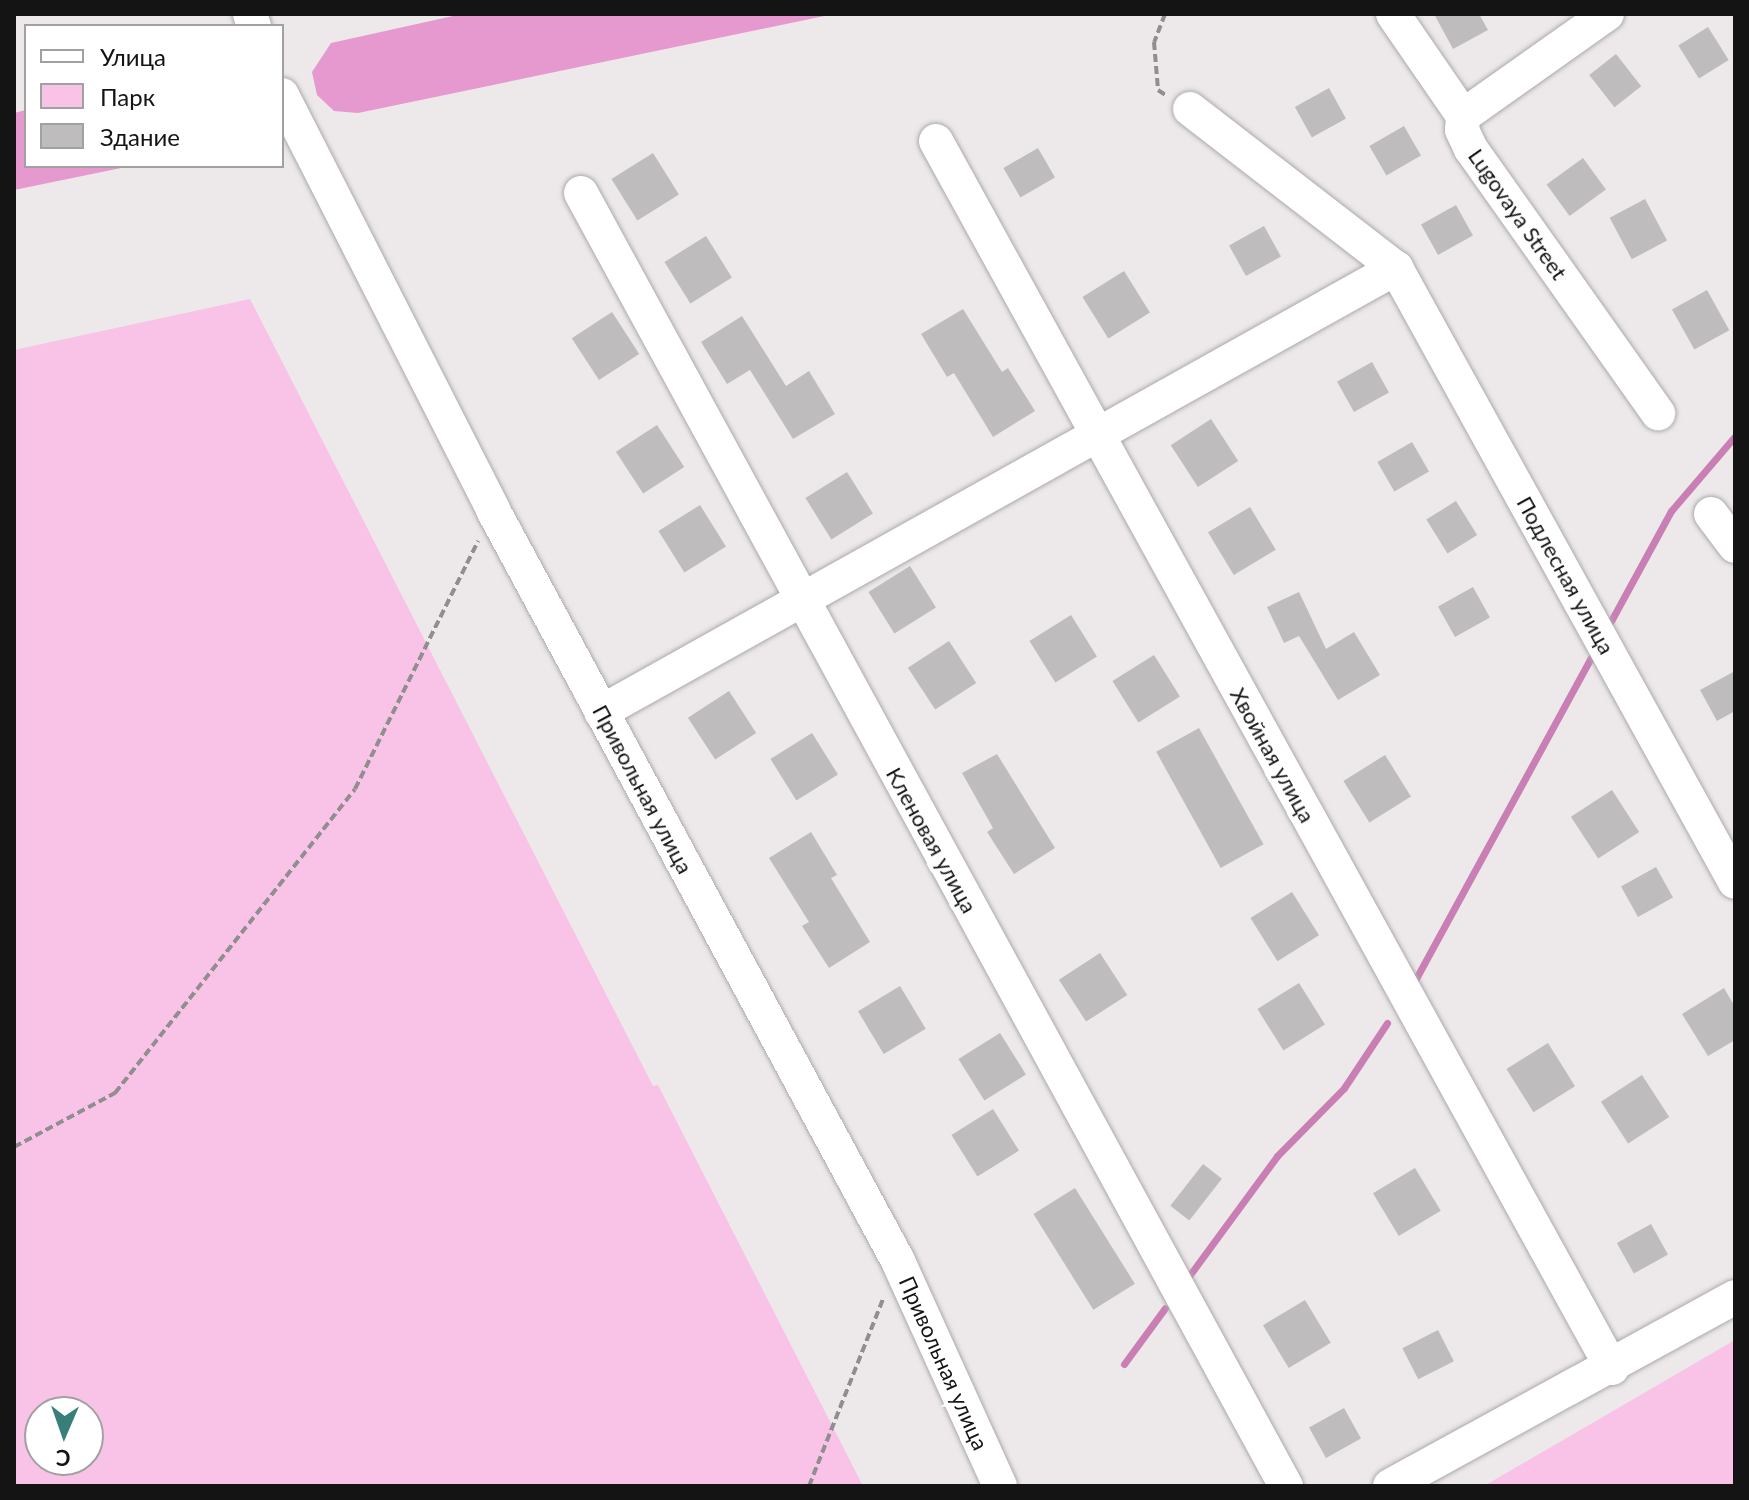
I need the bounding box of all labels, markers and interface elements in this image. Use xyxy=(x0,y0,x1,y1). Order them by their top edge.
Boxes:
legend xyxy=(24,24,284,168)
text: Улица xyxy=(100,42,166,71)
text: Парк xyxy=(100,82,155,111)
text: Здание xyxy=(100,122,180,151)
street label: Lugovaya Street xyxy=(1463,143,1573,285)
street label: Подлесная улица xyxy=(1512,491,1620,659)
street label: Хвойная улица xyxy=(1225,683,1321,827)
street label: Привольная улица xyxy=(587,700,699,878)
street label: Кленовая улица xyxy=(881,763,983,917)
street label: Привольная улица xyxy=(894,1272,994,1454)
north arrow xyxy=(24,1396,104,1476)
text: С xyxy=(55,1445,71,1472)

